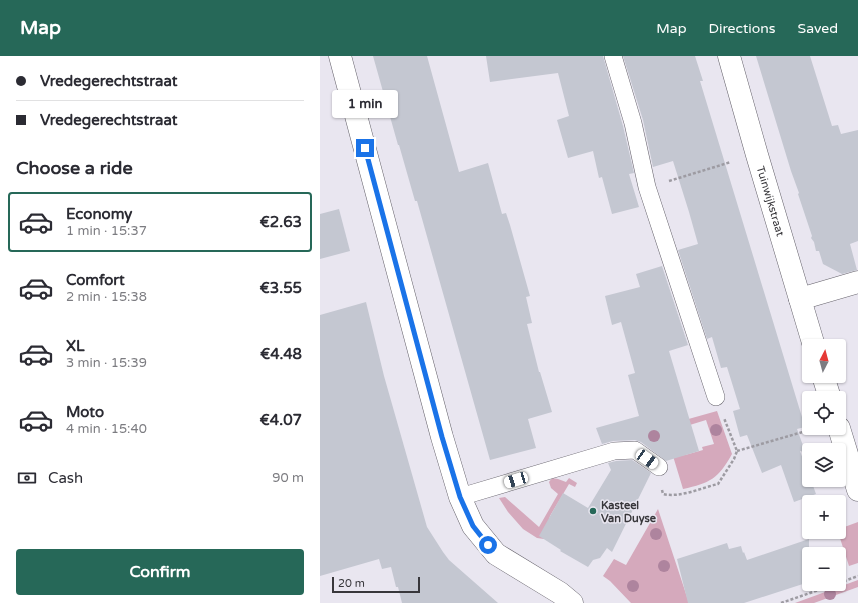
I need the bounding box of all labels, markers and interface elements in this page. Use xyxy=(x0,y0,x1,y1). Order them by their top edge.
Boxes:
text: Map xyxy=(20,17,61,39)
text: Map xyxy=(656,20,687,37)
text: Directions xyxy=(709,20,776,37)
text: Saved xyxy=(798,20,838,37)
text: Vredegerechtstraat xyxy=(40,72,177,90)
callout: 1 min xyxy=(332,90,398,118)
text: 1 min xyxy=(348,96,382,112)
text: Vredegerechtstraat xyxy=(40,111,177,129)
route end xyxy=(356,139,374,157)
text: Choose a ride xyxy=(16,157,133,179)
street label: Tuinwijkstraat xyxy=(754,165,787,238)
icon: car xyxy=(18,204,54,240)
text: Economy xyxy=(66,205,132,223)
text: €2.63 xyxy=(260,213,302,231)
text: 1 min · 15:37 xyxy=(66,223,147,239)
icon: car xyxy=(18,270,54,306)
text: Comfort xyxy=(66,271,125,289)
text: €3.55 xyxy=(260,279,302,297)
text: 2 min · 15:38 xyxy=(66,289,147,305)
icon: car xyxy=(18,336,54,372)
text: XL xyxy=(66,337,85,355)
north arrow xyxy=(802,339,846,383)
map controls xyxy=(802,339,846,591)
text: €4.48 xyxy=(260,345,302,363)
text: 3 min · 15:39 xyxy=(66,355,147,371)
button: locate xyxy=(802,391,846,435)
icon: car xyxy=(18,402,54,438)
text: Moto xyxy=(66,403,104,421)
text: €4.07 xyxy=(260,411,302,429)
text: 4 min · 15:40 xyxy=(66,421,147,437)
button: layers xyxy=(802,443,846,487)
car xyxy=(634,447,660,471)
icon: cash xyxy=(16,467,38,489)
text: Cash xyxy=(48,469,83,487)
text: 90 m xyxy=(272,470,304,486)
car xyxy=(503,471,529,489)
button: + xyxy=(802,495,846,539)
place label: Kasteel Van Duyse xyxy=(601,499,657,526)
marker: Kasteel Van Duyse xyxy=(588,506,598,516)
route start xyxy=(479,536,497,554)
button: − xyxy=(802,547,846,591)
button: Confirm xyxy=(16,549,304,595)
scale bar xyxy=(332,575,420,594)
text: 20 m xyxy=(338,577,365,590)

